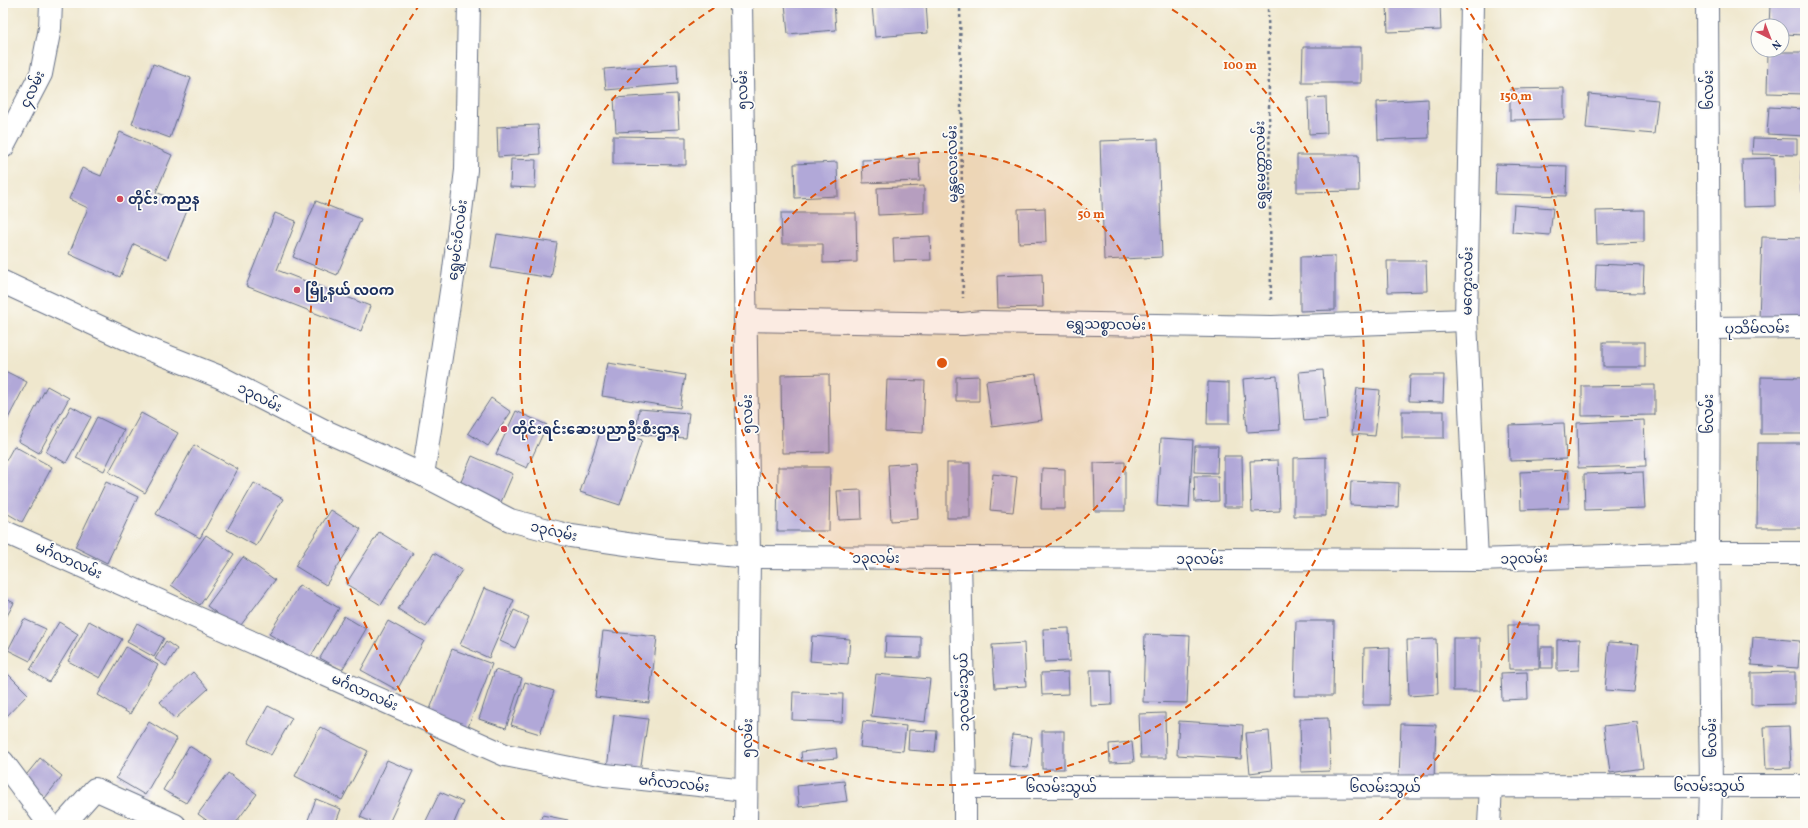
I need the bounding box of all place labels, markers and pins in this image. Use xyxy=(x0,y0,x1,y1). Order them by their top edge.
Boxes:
place label: တိုင်း ကညန xyxy=(128,189,200,211)
marker: တိုင်း ကညန xyxy=(115,194,125,204)
place label: မြို့နယ် လဝက xyxy=(305,280,394,302)
marker: မြို့နယ် လဝက xyxy=(292,285,302,295)
centre of rings xyxy=(935,356,949,370)
place label: တိုင်းရင်းဆေးပညာဦးစီးဌာန xyxy=(512,419,680,441)
marker: တိုင်းရင်းဆေးပညာဦးစီးဌာန xyxy=(499,424,509,434)

